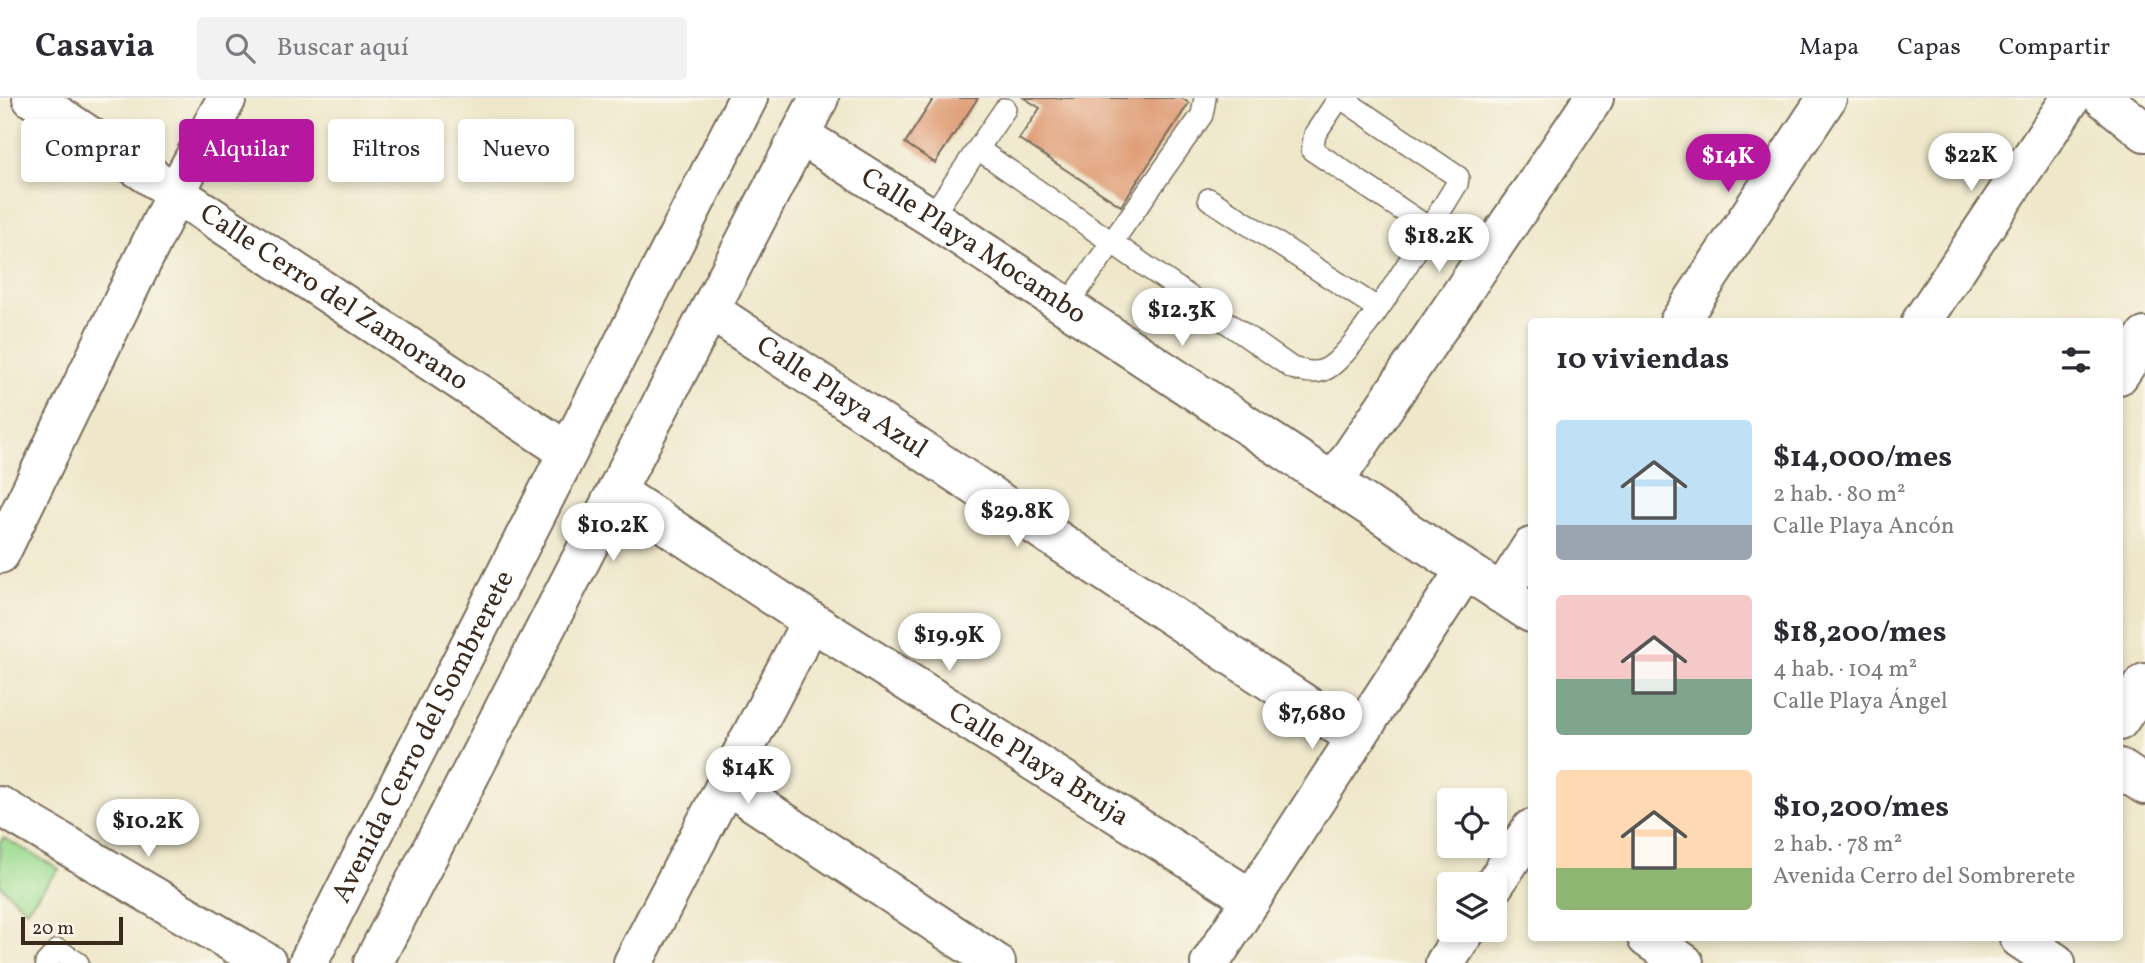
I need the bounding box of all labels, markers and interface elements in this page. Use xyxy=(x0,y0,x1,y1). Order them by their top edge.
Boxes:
search box xyxy=(197,17,687,80)
text: Casavia xyxy=(35,25,155,71)
icon: search xyxy=(221,29,259,67)
text: Buscar aquí xyxy=(277,30,409,66)
text: Mapa xyxy=(1799,31,1859,65)
text: Capas xyxy=(1897,31,1961,65)
text: Compartir xyxy=(1999,31,2110,65)
chip: Comprar xyxy=(21,119,165,182)
chip: Alquilar xyxy=(179,119,314,182)
chip: Filtros xyxy=(328,119,444,182)
chip: Nuevo xyxy=(458,119,574,182)
pin: $14K xyxy=(1687,134,1769,194)
pin: $22K xyxy=(1930,134,2012,193)
text: $22K xyxy=(1944,140,1998,172)
text: $14K xyxy=(1702,141,1754,173)
street label: Calle Playa Mocambo xyxy=(853,158,1094,334)
street label: Calle Cerro del Zamorano xyxy=(192,194,476,401)
pin: $18.2K xyxy=(1382,214,1496,274)
text: $18.2K xyxy=(1404,221,1474,253)
pin: $12.3K xyxy=(1125,288,1239,348)
text: $12.3K xyxy=(1148,295,1216,327)
street label: Calle Playa Azul xyxy=(748,326,935,468)
text: 10 viviendas xyxy=(1556,339,1729,381)
icon: filters xyxy=(2057,341,2095,379)
text: $14,000/mes xyxy=(1773,437,1952,479)
icon: home xyxy=(1612,448,1696,532)
text: 2 hab. · 80 m² xyxy=(1773,479,1906,511)
pin: $29.8K xyxy=(960,490,1074,549)
text: $29.8K xyxy=(980,496,1054,528)
pin: $10.2K xyxy=(556,504,670,563)
text: $10.2K xyxy=(577,510,649,542)
text: Calle Playa Ancón xyxy=(1773,511,1954,543)
street label: Avenida Cerro del Sombrerete xyxy=(322,564,524,910)
text: $18,200/mes xyxy=(1773,612,1947,654)
pin: $19.9K xyxy=(892,614,1006,673)
text: $19.9K xyxy=(914,620,984,652)
icon: home xyxy=(1612,623,1696,707)
text: 4 hab. · 104 m² xyxy=(1773,654,1917,686)
text: Calle Playa Ángel xyxy=(1773,686,1948,718)
pin: $7,680 xyxy=(1255,692,1369,751)
street label: Calle Playa Bruja xyxy=(941,693,1137,836)
text: $7,680 xyxy=(1278,698,1346,730)
pin: $14K xyxy=(707,746,789,806)
text: $14K xyxy=(722,753,774,785)
text: $10,200/mes xyxy=(1773,787,1949,829)
map controls xyxy=(1437,788,1507,942)
button: locate xyxy=(1437,788,1507,858)
icon: home xyxy=(1612,798,1696,882)
pin: $10.2K xyxy=(91,800,205,859)
text: $10.2K xyxy=(112,806,184,838)
text: 2 hab. · 78 m² xyxy=(1773,829,1902,861)
text: Avenida Cerro del Sombrerete xyxy=(1773,861,2075,893)
button: layers xyxy=(1437,872,1507,942)
scale bar xyxy=(21,914,122,946)
text: 20 m xyxy=(32,916,74,942)

